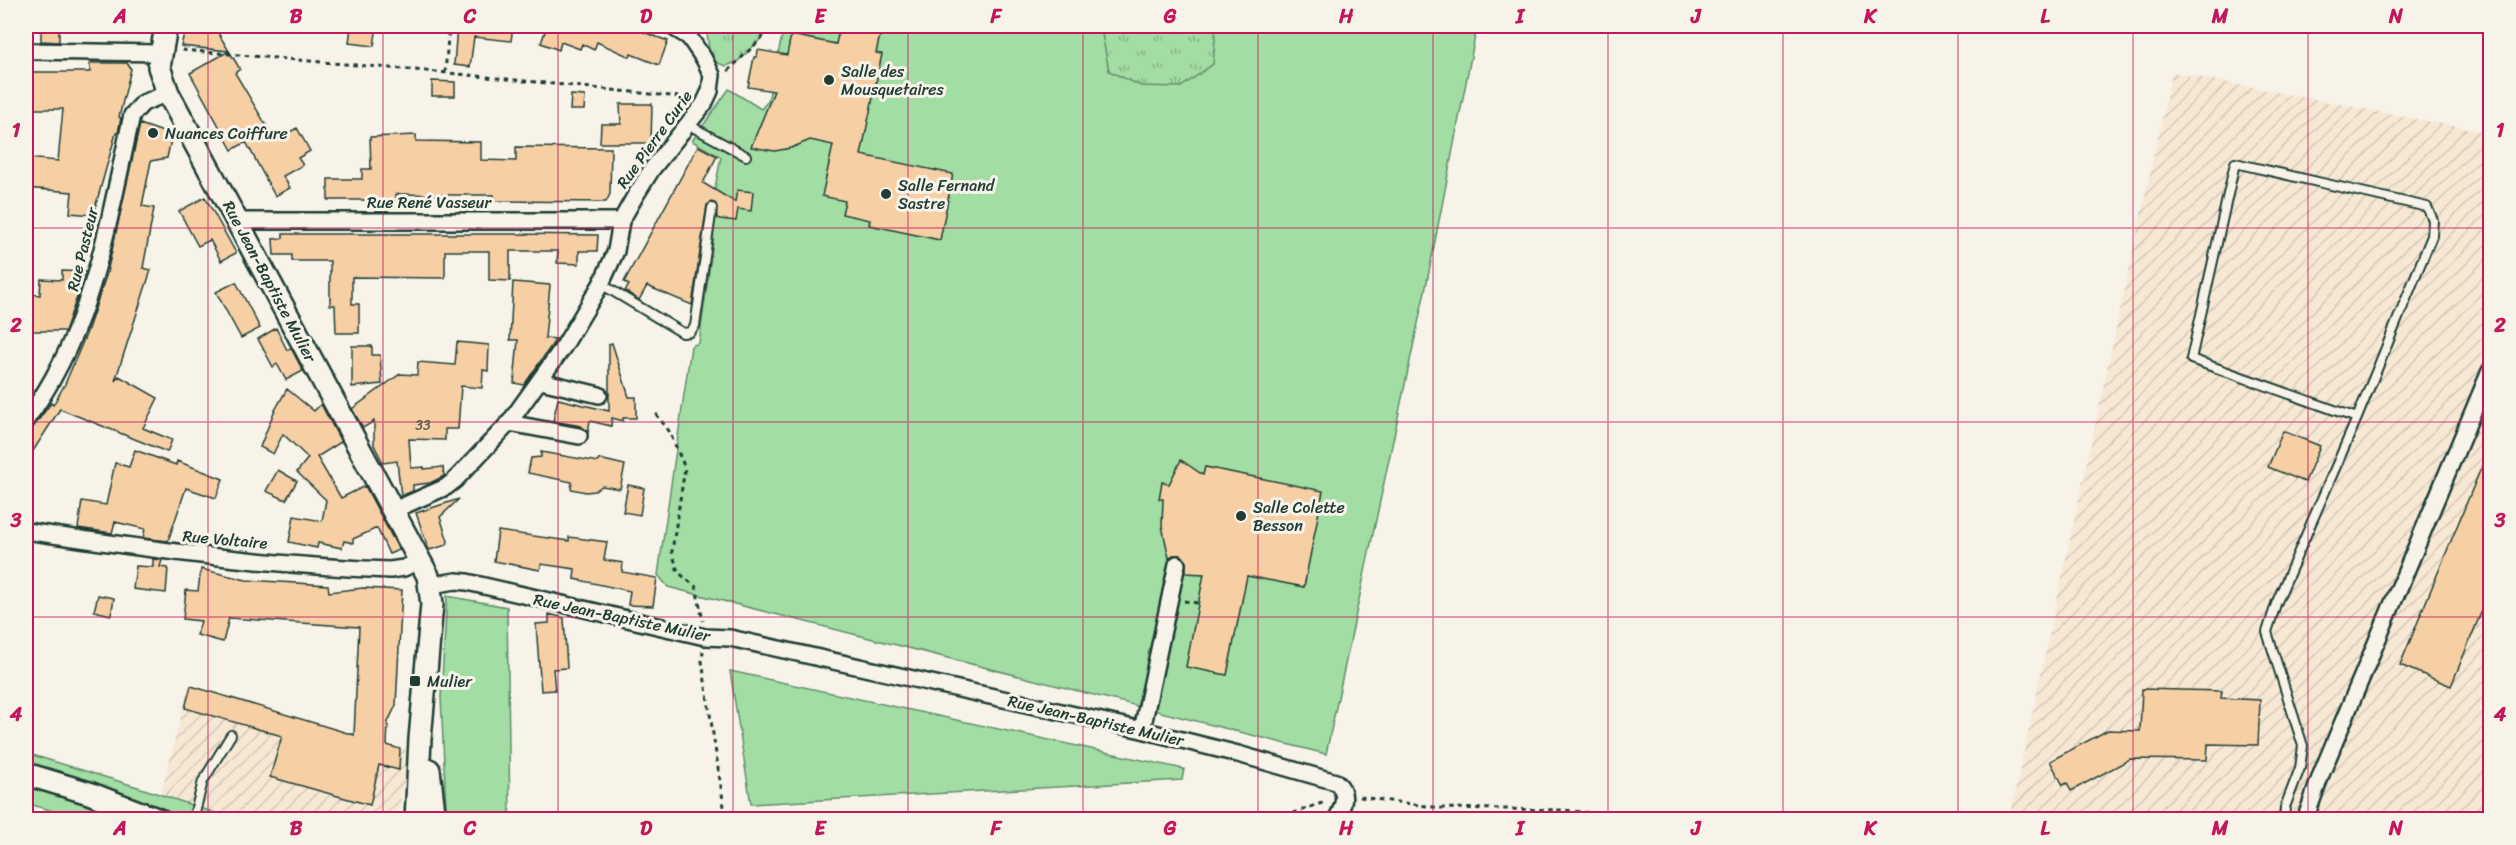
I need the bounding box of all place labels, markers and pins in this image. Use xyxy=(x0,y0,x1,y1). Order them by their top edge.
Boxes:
place label: Salle des Mousquetaires xyxy=(841,57,944,104)
marker: Salle des Mousquetaires xyxy=(822,73,836,87)
place label: Nuances Coiffure xyxy=(165,119,288,148)
marker: Nuances Coiffure xyxy=(146,126,160,140)
place label: Salle Fernand Sastre xyxy=(898,171,996,218)
marker: Salle Fernand Sastre xyxy=(879,187,893,201)
place label: Salle Colette Besson xyxy=(1253,493,1345,540)
marker: Salle Colette Besson xyxy=(1234,509,1248,523)
place label: Mulier xyxy=(427,667,473,696)
marker: Mulier xyxy=(408,674,422,688)

